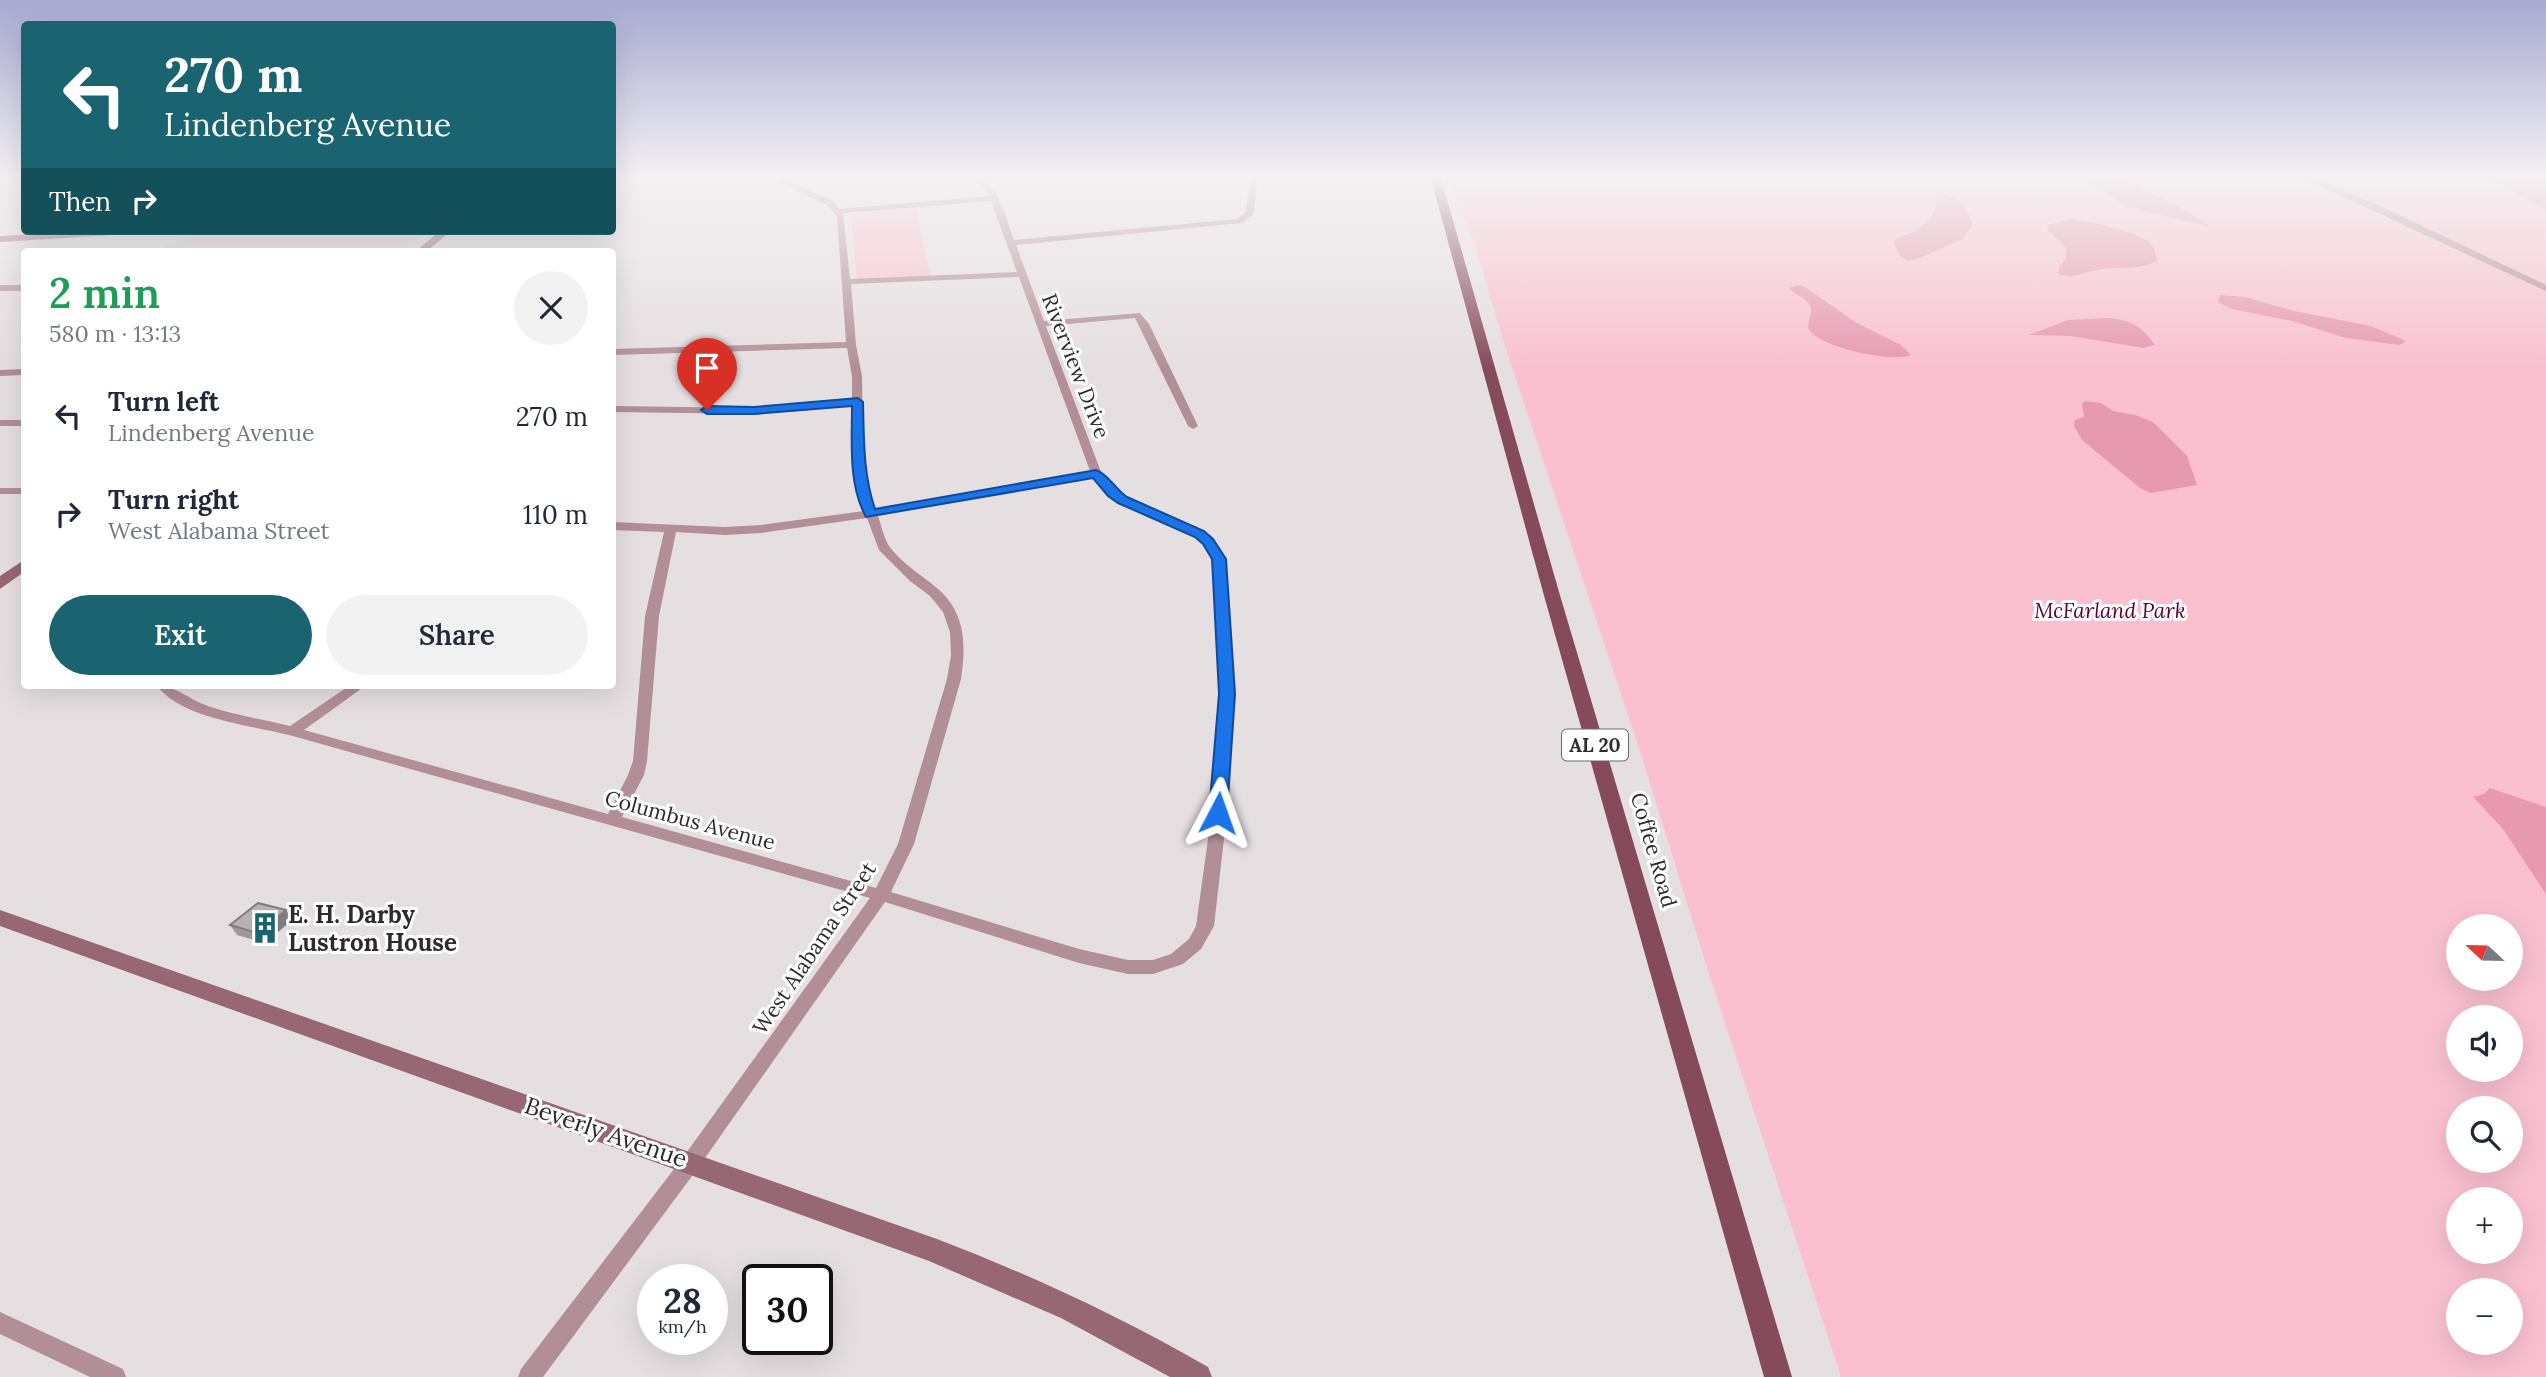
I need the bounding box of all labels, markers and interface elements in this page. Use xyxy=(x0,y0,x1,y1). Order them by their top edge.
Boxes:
text: 270 m xyxy=(164,43,302,105)
icon: left xyxy=(49,49,140,140)
text: Lindenberg Avenue xyxy=(164,104,451,145)
icon: right xyxy=(125,182,163,220)
text: Then xyxy=(49,185,111,218)
text: 2 min xyxy=(49,266,160,320)
button: close xyxy=(514,271,588,345)
street label: Riverview Drive xyxy=(1036,290,1116,442)
text: 580 m · 13:13 xyxy=(49,319,181,348)
pin xyxy=(677,338,737,410)
icon: arrive xyxy=(688,349,726,387)
text: Turn left xyxy=(108,385,219,418)
icon: left xyxy=(49,397,87,435)
text: 270 m xyxy=(516,400,588,433)
text: Lindenberg Avenue xyxy=(108,418,314,447)
text: Turn right xyxy=(108,483,239,516)
icon: right xyxy=(49,495,87,533)
text: 110 m xyxy=(523,498,588,531)
text: West Alabama Street xyxy=(108,516,330,545)
button: Exit xyxy=(49,595,312,675)
button: Share xyxy=(326,595,588,675)
park label: McFarland Park xyxy=(2034,597,2186,624)
road number: AL 20 xyxy=(1562,730,1628,760)
position arrow xyxy=(1181,776,1255,850)
street label: Columbus Avenue xyxy=(602,784,778,856)
street label: Coffee Road xyxy=(1625,790,1683,910)
street label: West Alabama Street xyxy=(746,856,882,1039)
place label: E. H. Darby Lustron House xyxy=(288,899,457,958)
building icon: E. H. Darby Lustron House xyxy=(248,911,282,945)
north arrow xyxy=(2446,914,2524,990)
map controls xyxy=(2446,914,2523,1355)
button: sound xyxy=(2446,1005,2523,1082)
street label: Beverly Avenue xyxy=(521,1090,691,1174)
button: search xyxy=(2446,1096,2523,1173)
button: + xyxy=(2446,1187,2523,1264)
speed limit sign: 30 xyxy=(742,1264,833,1355)
text: 28 xyxy=(663,1278,702,1323)
button: − xyxy=(2446,1278,2523,1355)
text: km/h xyxy=(658,1315,707,1338)

